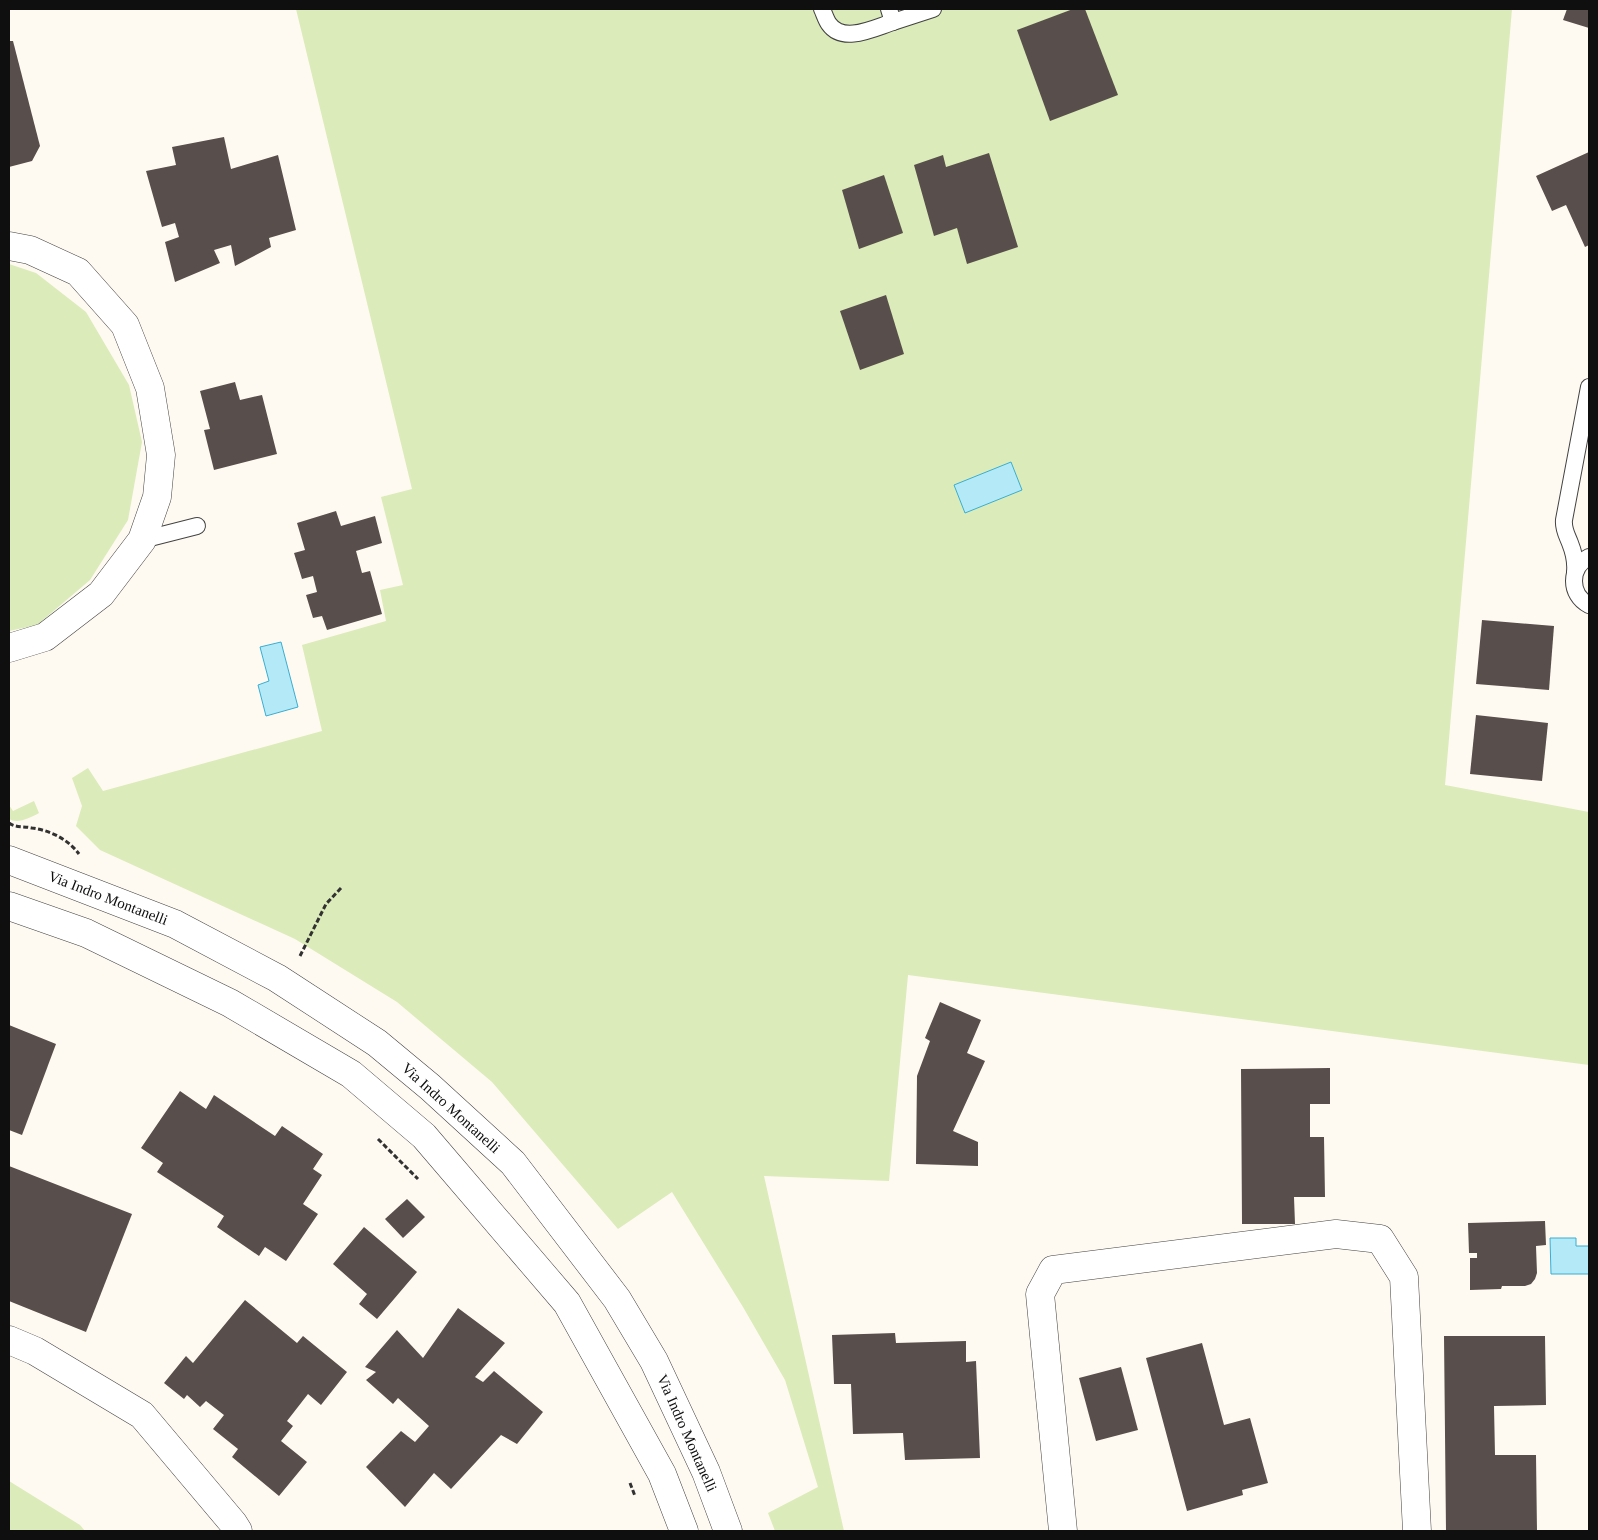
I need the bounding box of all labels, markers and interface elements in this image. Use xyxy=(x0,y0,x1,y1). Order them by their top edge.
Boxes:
street label: Via Indro Montanelli xyxy=(46,868,170,928)
street label: Via Indro Montanelli xyxy=(399,1060,503,1156)
street label: Via Indro Montanelli xyxy=(654,1372,720,1494)

